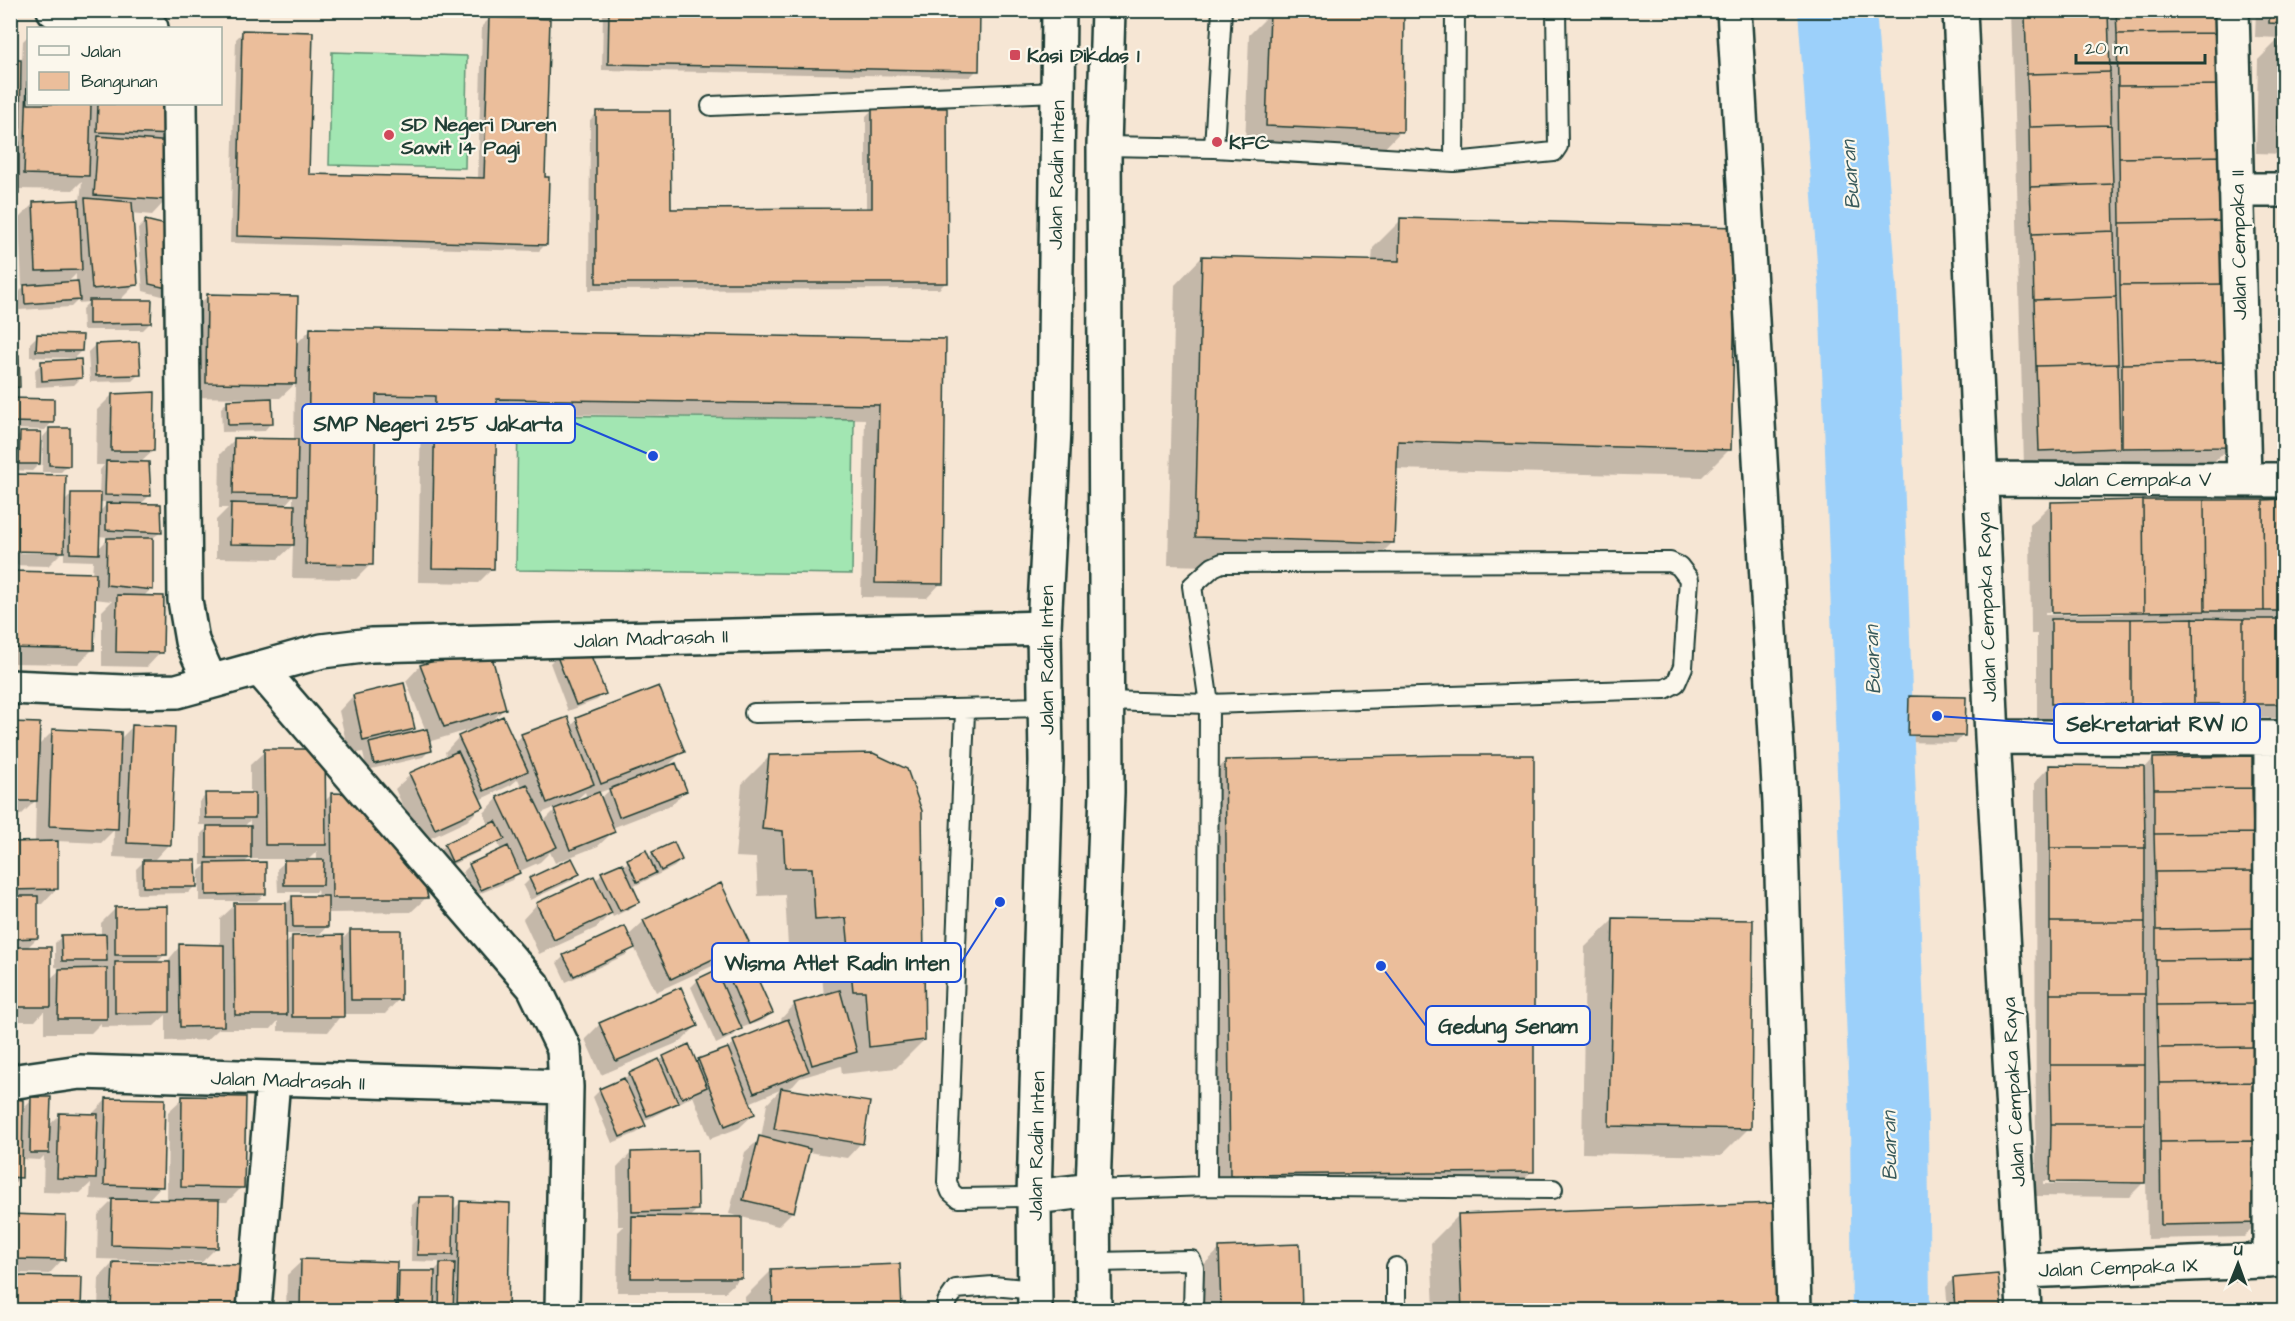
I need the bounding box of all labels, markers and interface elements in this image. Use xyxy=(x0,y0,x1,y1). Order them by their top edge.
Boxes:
legend xyxy=(27,27,222,105)
scale bar xyxy=(2076,27,2205,65)
text: 20 m xyxy=(2085,36,2128,61)
text: Jalan xyxy=(81,39,121,64)
place label: Kasi Dikdas 1 xyxy=(1027,42,1140,70)
marker: Kasi Dikdas 1 xyxy=(1008,48,1022,62)
text: Bangunan xyxy=(81,69,158,95)
street label: Jalan Radin Inten xyxy=(1042,100,1072,250)
place label: SD Negeri Duren Sawit 14 Pagi xyxy=(400,111,556,163)
marker: SD Negeri Duren Sawit 14 Pagi xyxy=(382,128,396,142)
place label: KFC xyxy=(1229,129,1270,157)
marker: KFC xyxy=(1210,135,1224,149)
water label: Buaran xyxy=(1834,138,1867,210)
street label: Jalan Cempaka II xyxy=(2224,170,2254,320)
callout: SMP Negeri 255 Jakarta xyxy=(302,404,575,443)
text: SMP Negeri 255 Jakarta xyxy=(313,410,563,441)
street label: Jalan Cempaka V xyxy=(2055,466,2212,494)
street label: Jalan Cempaka Raya xyxy=(1970,511,2005,702)
street label: Jalan Radin Inten xyxy=(1033,585,1061,735)
street label: Jalan Madrasah II xyxy=(573,622,729,656)
water label: Buaran xyxy=(1857,623,1888,695)
callout: Sekretariat RW 10 xyxy=(2054,704,2260,743)
text: Sekretariat RW 10 xyxy=(2065,710,2248,739)
callout: Wisma Atlet Radin Inten xyxy=(712,943,961,982)
text: Wisma Atlet Radin Inten xyxy=(724,949,950,978)
street label: Jalan Cempaka Raya xyxy=(1995,996,2034,1188)
callout: Gedung Senam xyxy=(1426,1006,1590,1045)
text: Gedung Senam xyxy=(1438,1012,1578,1043)
street label: Jalan Madrasah II xyxy=(210,1064,366,1098)
street label: Jalan Radin Inten xyxy=(1022,1071,1052,1221)
water label: Buaran xyxy=(1874,1110,1905,1181)
north arrow xyxy=(2208,1234,2268,1294)
text: U xyxy=(2234,1239,2243,1261)
street label: Jalan Cempaka IX xyxy=(2038,1251,2198,1285)

